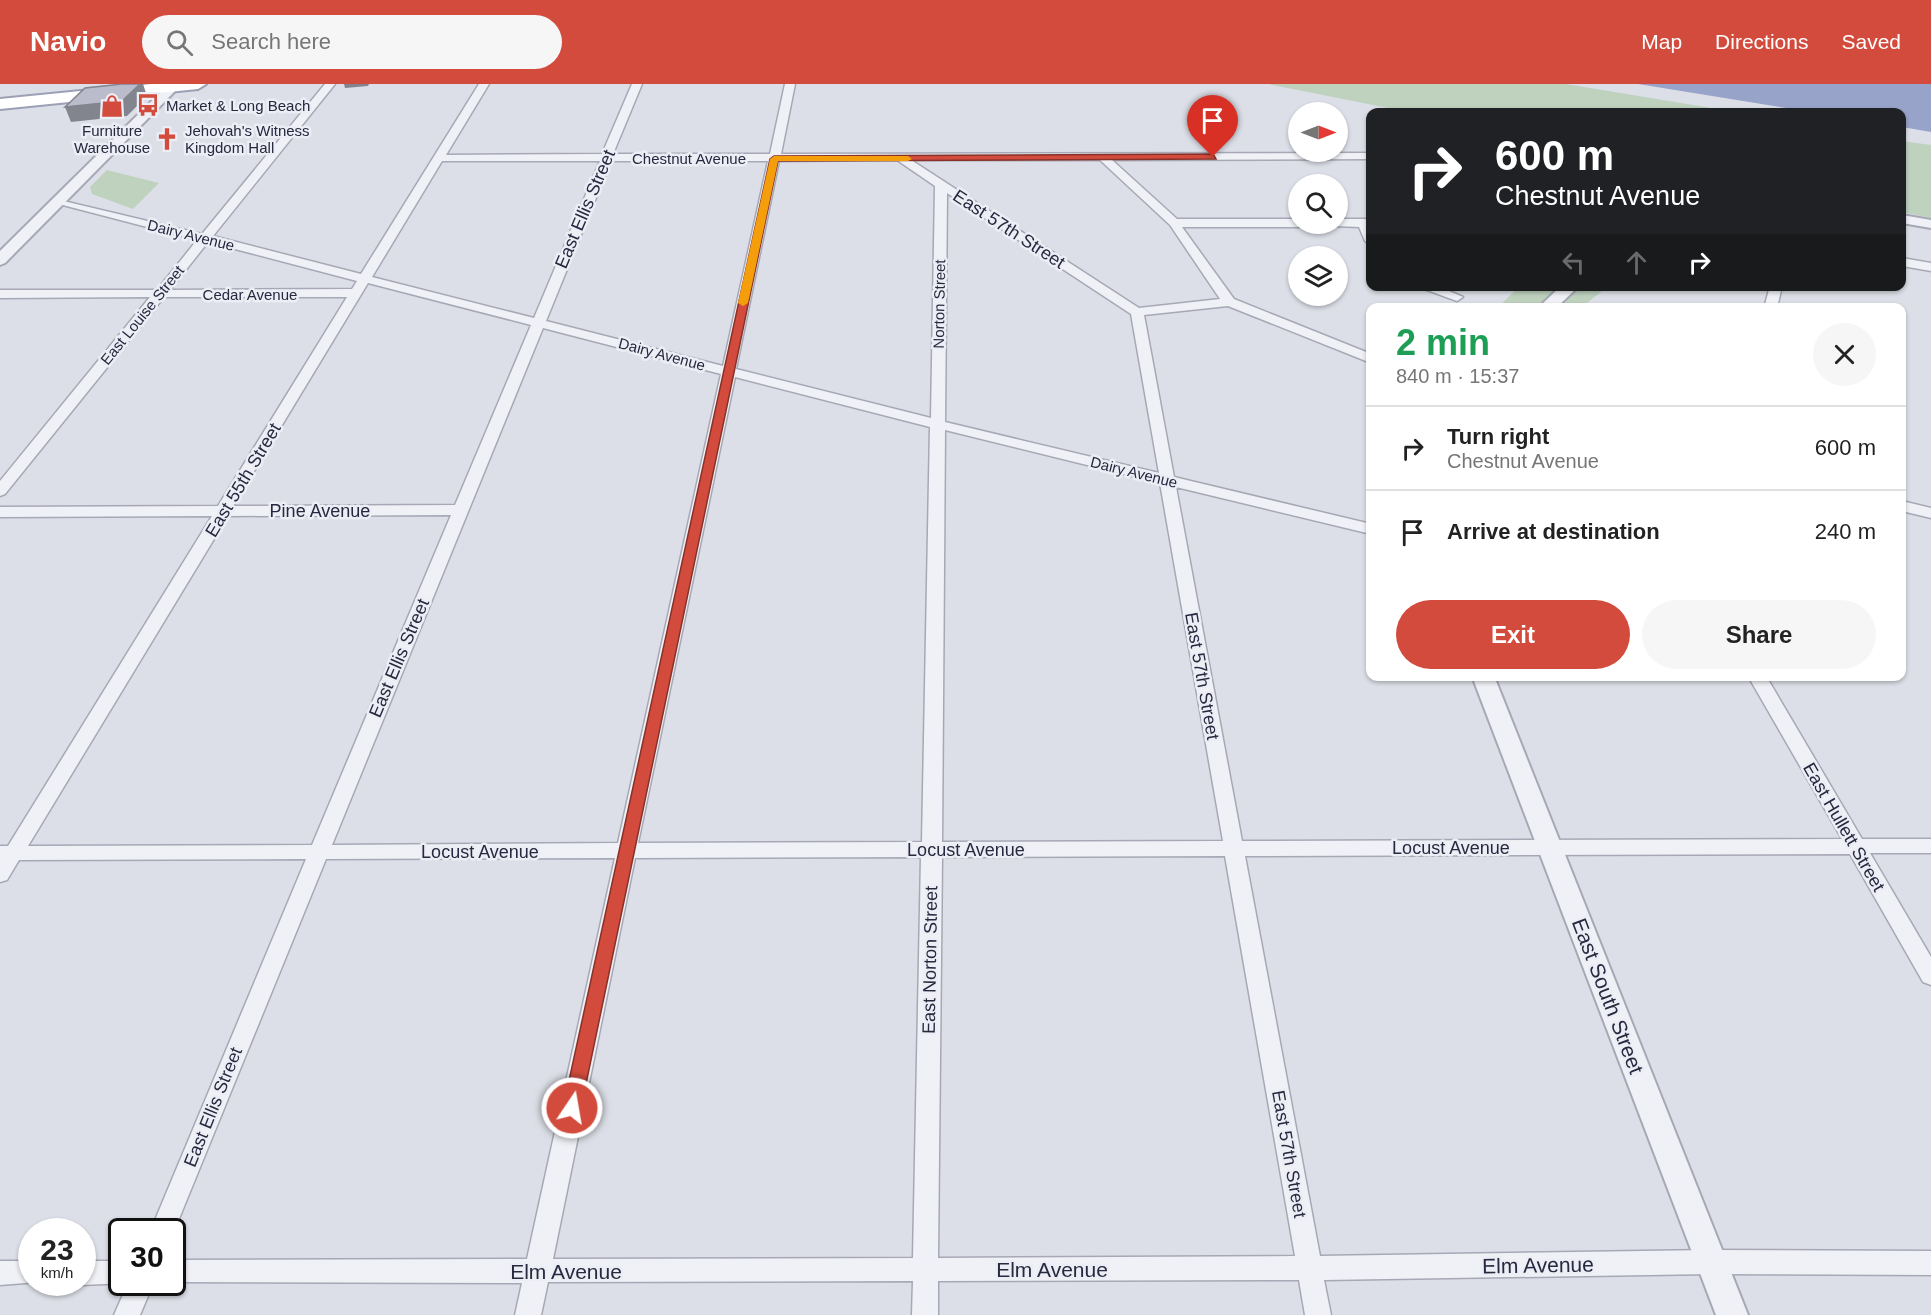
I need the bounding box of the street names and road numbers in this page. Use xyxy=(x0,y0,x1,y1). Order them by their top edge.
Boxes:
street label: East Ellis Street xyxy=(551,147,619,271)
street label: Chestnut Avenue xyxy=(632,150,746,167)
street label: East 57th Street xyxy=(949,185,1069,273)
street label: Dairy Avenue xyxy=(146,216,236,254)
street label: Norton Street xyxy=(930,258,948,349)
street label: East Louise Street xyxy=(97,261,188,368)
street label: Cedar Avenue xyxy=(203,286,297,303)
street label: Dairy Avenue xyxy=(617,334,707,374)
street label: East 55th Street xyxy=(201,420,285,540)
street label: Dairy Avenue xyxy=(1089,453,1179,491)
street label: Pine Avenue xyxy=(270,501,370,521)
street label: East Ellis Street xyxy=(365,596,433,720)
street label: East 57th Street xyxy=(1181,611,1223,741)
street label: East Hullett Street xyxy=(1799,759,1889,895)
street label: Locust Avenue xyxy=(1392,838,1510,858)
street label: Locust Avenue xyxy=(907,840,1025,860)
street label: Locust Avenue xyxy=(421,842,539,862)
street label: East Norton Street xyxy=(919,886,941,1034)
street label: East South Street xyxy=(1568,915,1648,1077)
street label: East Ellis Street xyxy=(180,1044,246,1170)
street label: East 57th Street xyxy=(1268,1089,1310,1219)
street label: Elm Avenue xyxy=(1482,1253,1594,1277)
street label: Elm Avenue xyxy=(996,1258,1108,1281)
street label: Elm Avenue xyxy=(510,1260,622,1283)

